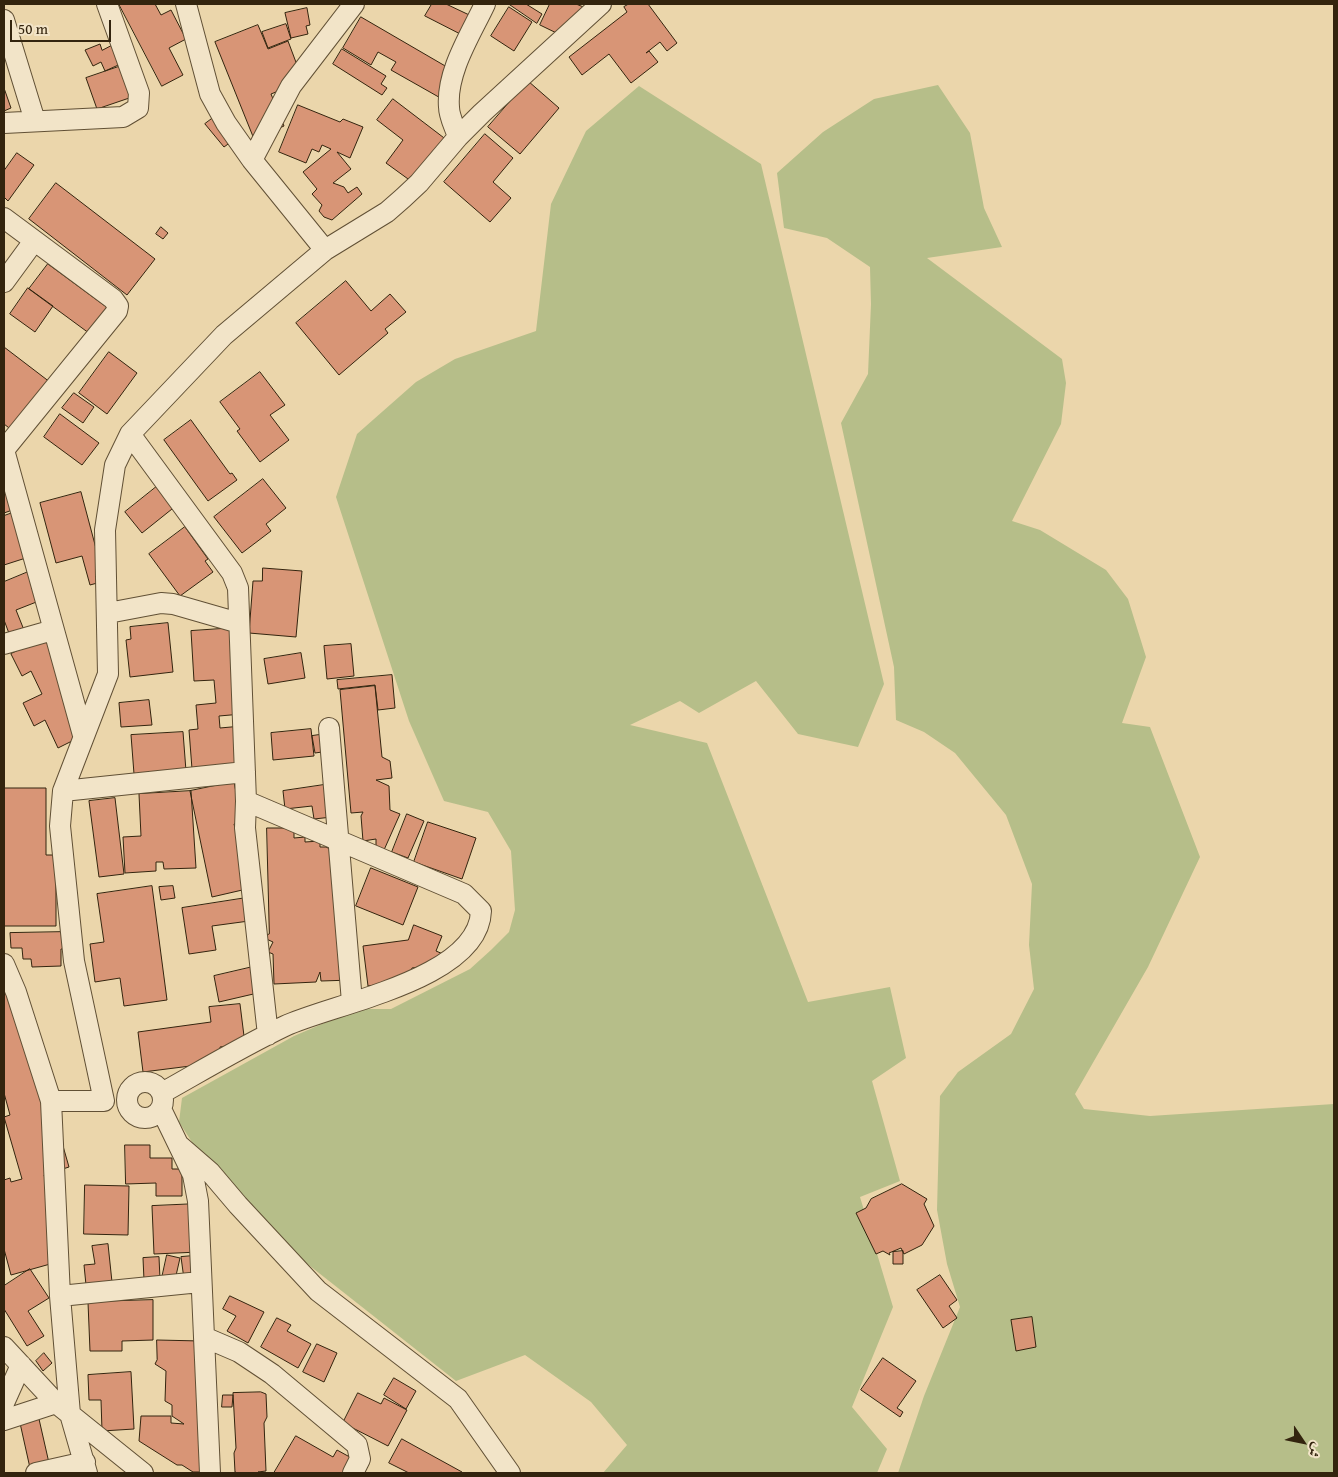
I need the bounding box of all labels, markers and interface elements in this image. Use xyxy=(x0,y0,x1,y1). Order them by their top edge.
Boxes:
scale bar xyxy=(12,10,114,42)
text: 50 m xyxy=(18,18,48,39)
north arrow xyxy=(1278,1417,1328,1467)
text: ش xyxy=(1303,1439,1328,1462)

